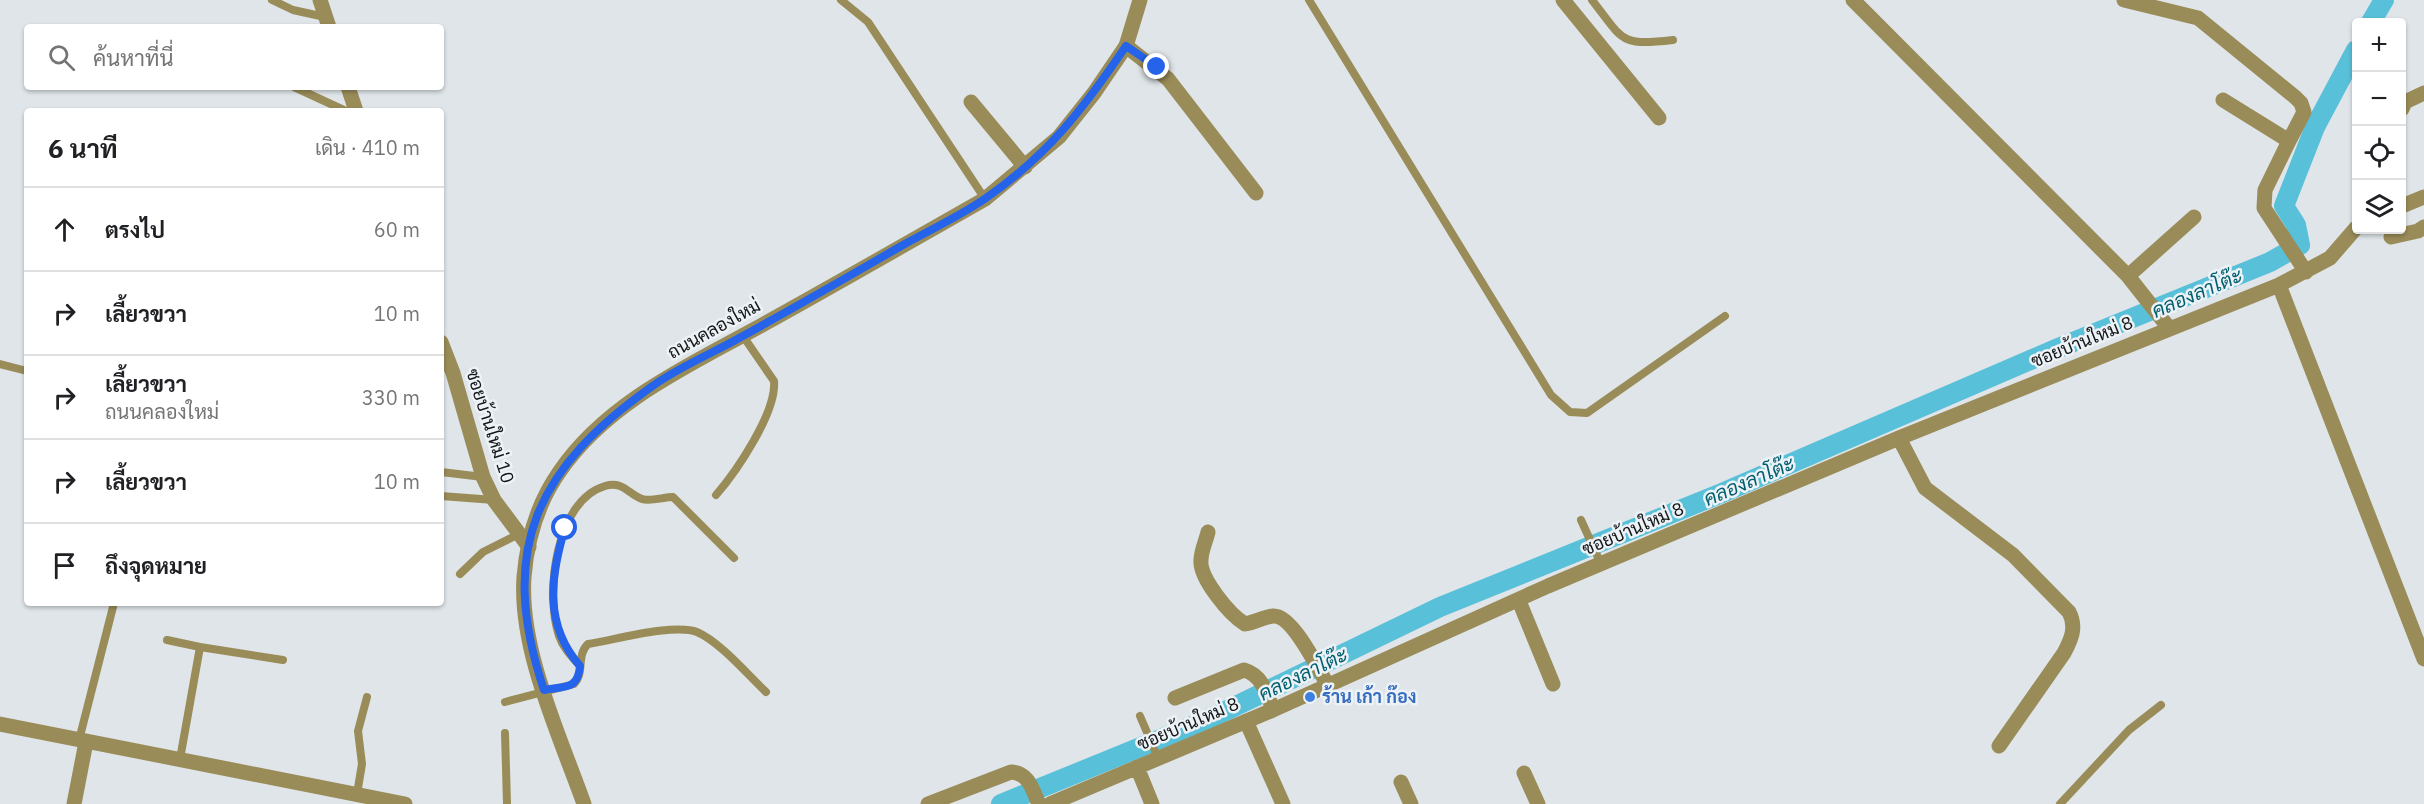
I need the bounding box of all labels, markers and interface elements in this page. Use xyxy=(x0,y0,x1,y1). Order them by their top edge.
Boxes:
map controls xyxy=(2352,18,2406,234)
button: + xyxy=(2352,18,2406,72)
search box xyxy=(24,24,444,90)
icon: search xyxy=(45,41,78,74)
text: ค้นหาที่นี่ xyxy=(93,43,173,72)
route end xyxy=(1143,53,1169,79)
button: − xyxy=(2352,72,2406,126)
button: locate xyxy=(2352,126,2406,180)
text: 6 นาที xyxy=(48,131,118,165)
text: เดิน · 410 m xyxy=(315,134,420,161)
button: layers xyxy=(2352,180,2406,234)
icon: ahead xyxy=(48,213,81,246)
text: ตรงไป xyxy=(105,215,165,244)
text: 60 m xyxy=(374,216,420,243)
water label: คลองลาโต๊ะ xyxy=(2147,261,2247,324)
street label: ถนนคลองใหม่ xyxy=(663,293,764,364)
icon: right xyxy=(48,297,81,330)
text: เลี้ยวขวา xyxy=(105,299,187,328)
text: 10 m xyxy=(374,300,420,327)
street label: ซอยบ้านใหม่ 8 xyxy=(2027,310,2136,372)
street label: ซอยบ้านใหม่ 10 xyxy=(461,365,521,486)
text: เลี้ยวขวา xyxy=(105,369,187,398)
icon: right xyxy=(48,381,81,414)
text: 330 m xyxy=(362,384,420,411)
text: ถนนคลองใหม่ xyxy=(105,398,219,425)
water label: คลองลาโต๊ะ xyxy=(1699,449,1799,512)
icon: right xyxy=(48,465,81,498)
text: เลี้ยวขวา xyxy=(105,467,187,496)
text: 10 m xyxy=(374,468,420,495)
street label: ซอยบ้านใหม่ 8 xyxy=(1578,496,1687,560)
route start xyxy=(551,514,577,540)
icon: arrive xyxy=(48,549,81,582)
text: ถึงจุดหมาย xyxy=(105,551,207,580)
water label: คลองลาโต๊ะ xyxy=(1254,640,1352,707)
place label: ร้าน เก้า ก๊อง xyxy=(1322,684,1416,708)
marker: ร้าน เก้า ก๊อง xyxy=(1303,690,1317,704)
street label: ซอยบ้านใหม่ 8 xyxy=(1133,691,1242,755)

